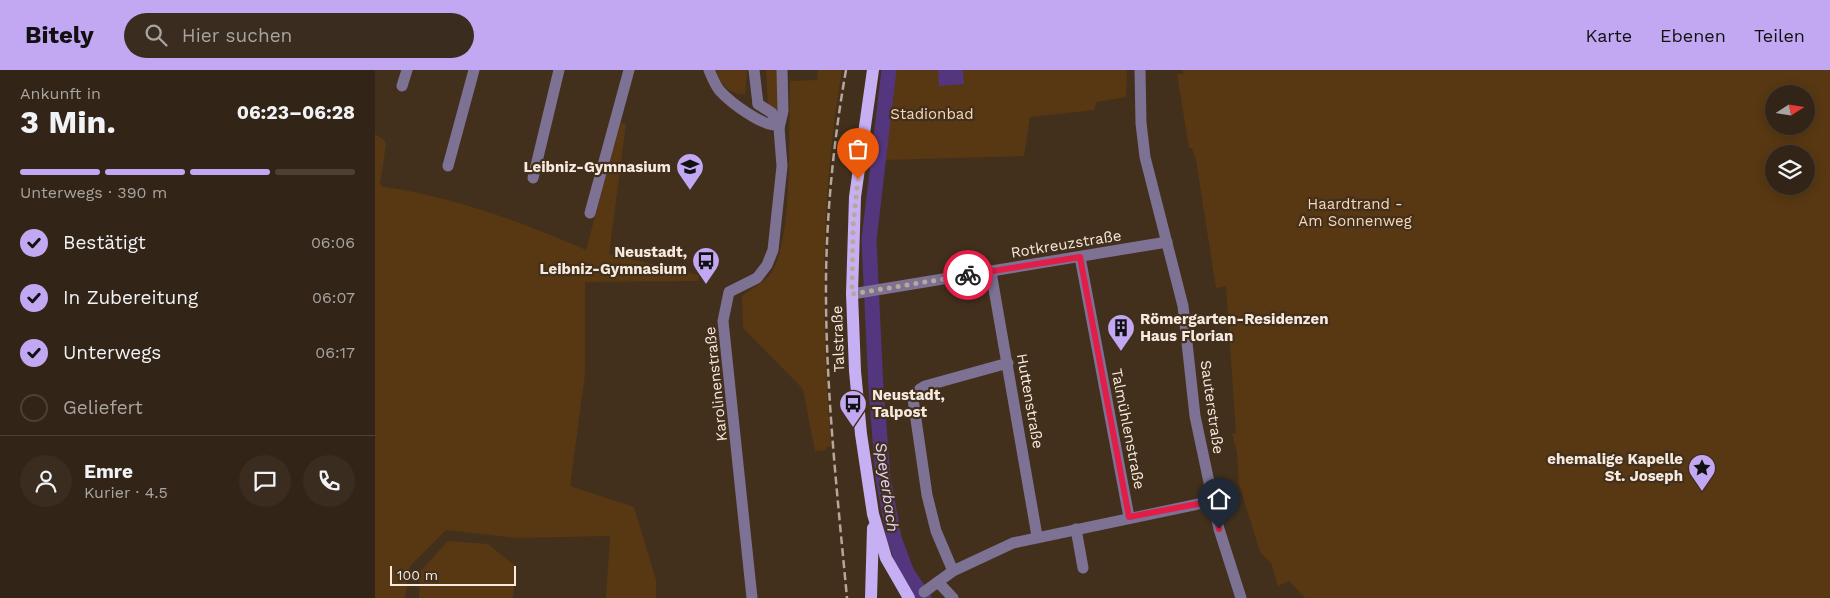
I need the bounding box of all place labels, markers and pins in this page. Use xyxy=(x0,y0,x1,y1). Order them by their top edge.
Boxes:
pin xyxy=(837,128,879,179)
school or university icon: Leibniz-Gymnasium xyxy=(675,152,705,191)
place label: Leibniz-Gymnasium xyxy=(524,158,671,176)
place label: Neustadt, Leibniz-Gymnasium xyxy=(540,243,687,278)
bus stop icon: Neustadt, Leibniz-Gymnasium xyxy=(691,246,721,285)
place label: Römergarten-Residenzen Haus Florian xyxy=(1140,310,1328,345)
building icon: Römergarten-Residenzen Haus Florian xyxy=(1106,313,1136,352)
place label: Neustadt, Talpost xyxy=(872,386,945,421)
bus stop icon: Neustadt, Talpost xyxy=(838,389,868,428)
place label: ehemalige Kapelle St. Joseph xyxy=(1547,450,1683,485)
place icon: ehemalige Kapelle St. Joseph xyxy=(1687,453,1717,492)
pin xyxy=(1198,478,1240,529)

